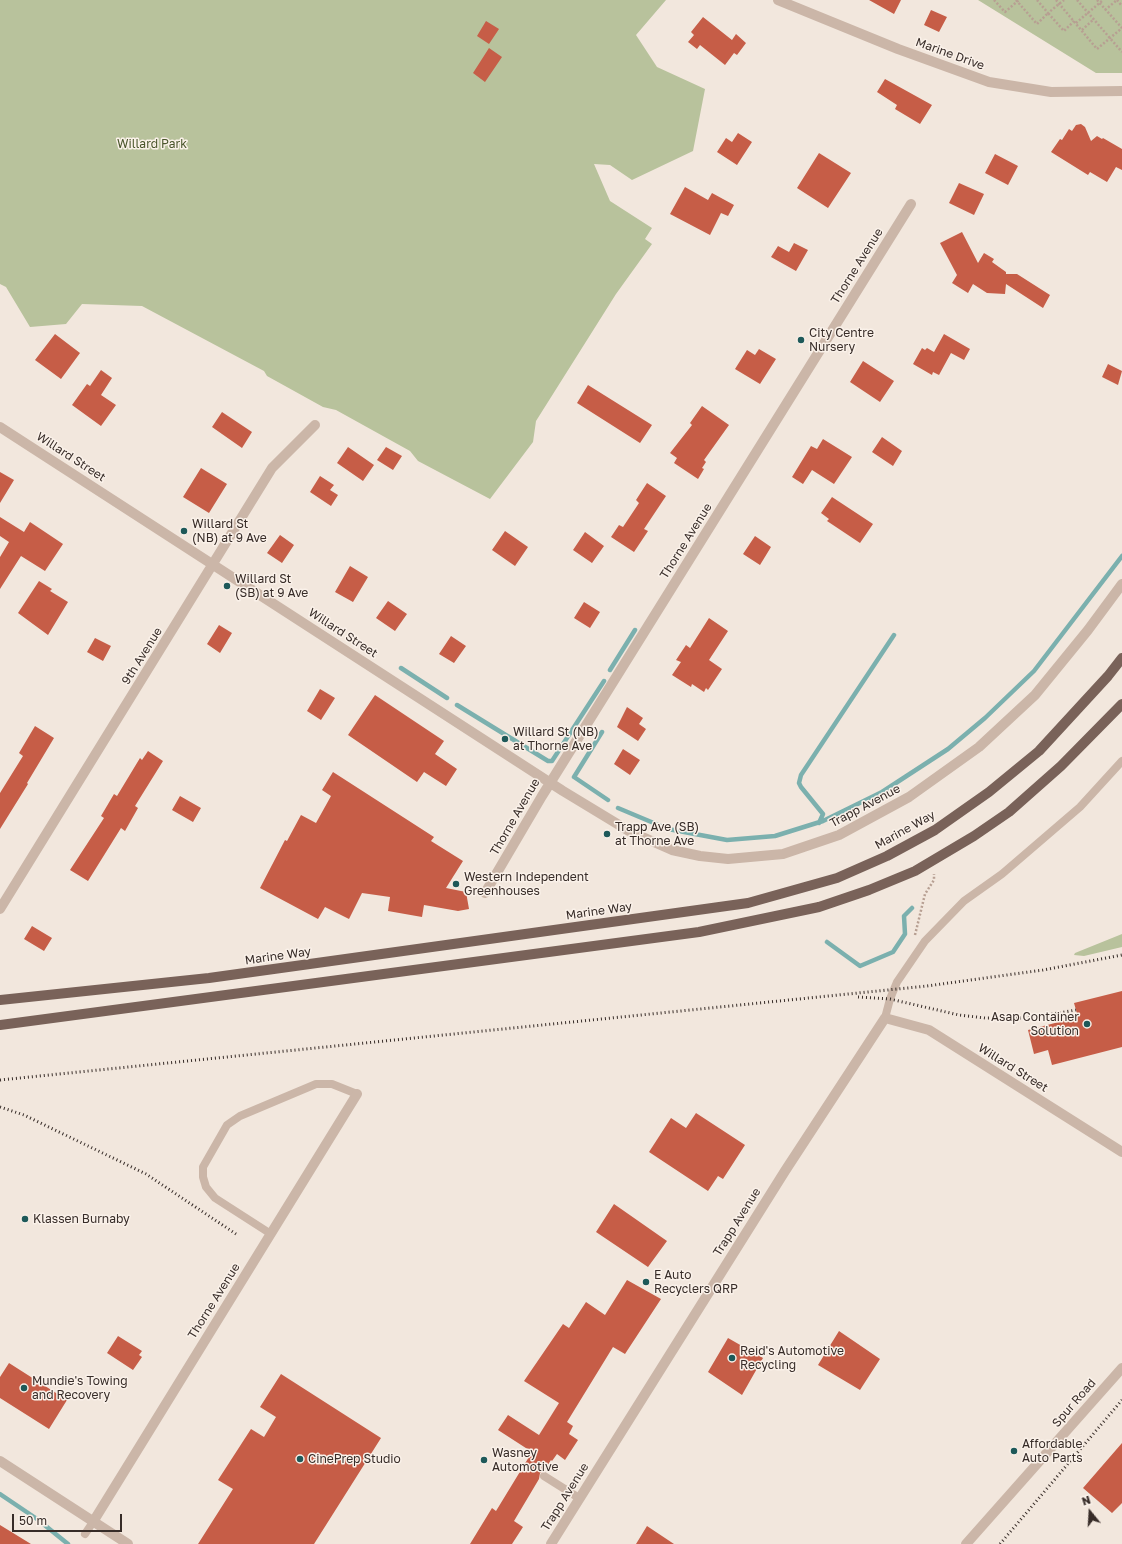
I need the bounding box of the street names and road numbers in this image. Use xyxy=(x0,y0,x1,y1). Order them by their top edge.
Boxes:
street label: Marine Drive xyxy=(914,35,986,73)
street label: Thorne Avenue xyxy=(828,226,886,306)
street label: Willard Street xyxy=(34,429,108,485)
street label: Thorne Avenue xyxy=(657,501,715,581)
street label: Willard Street xyxy=(306,605,380,661)
street label: 9th Avenue xyxy=(119,625,165,687)
street label: Thorne Avenue xyxy=(487,776,543,858)
street label: Trapp Avenue xyxy=(827,781,903,831)
street label: Marine Way xyxy=(872,808,938,852)
street label: Marine Way xyxy=(565,899,633,923)
street label: Marine Way xyxy=(244,944,312,968)
street label: Willard Street xyxy=(975,1041,1051,1095)
street label: Trapp Avenue xyxy=(710,1185,764,1259)
street label: Thorne Avenue xyxy=(185,1261,243,1341)
street label: Spur Road xyxy=(1049,1376,1099,1430)
street label: Trapp Avenue xyxy=(538,1460,592,1534)

